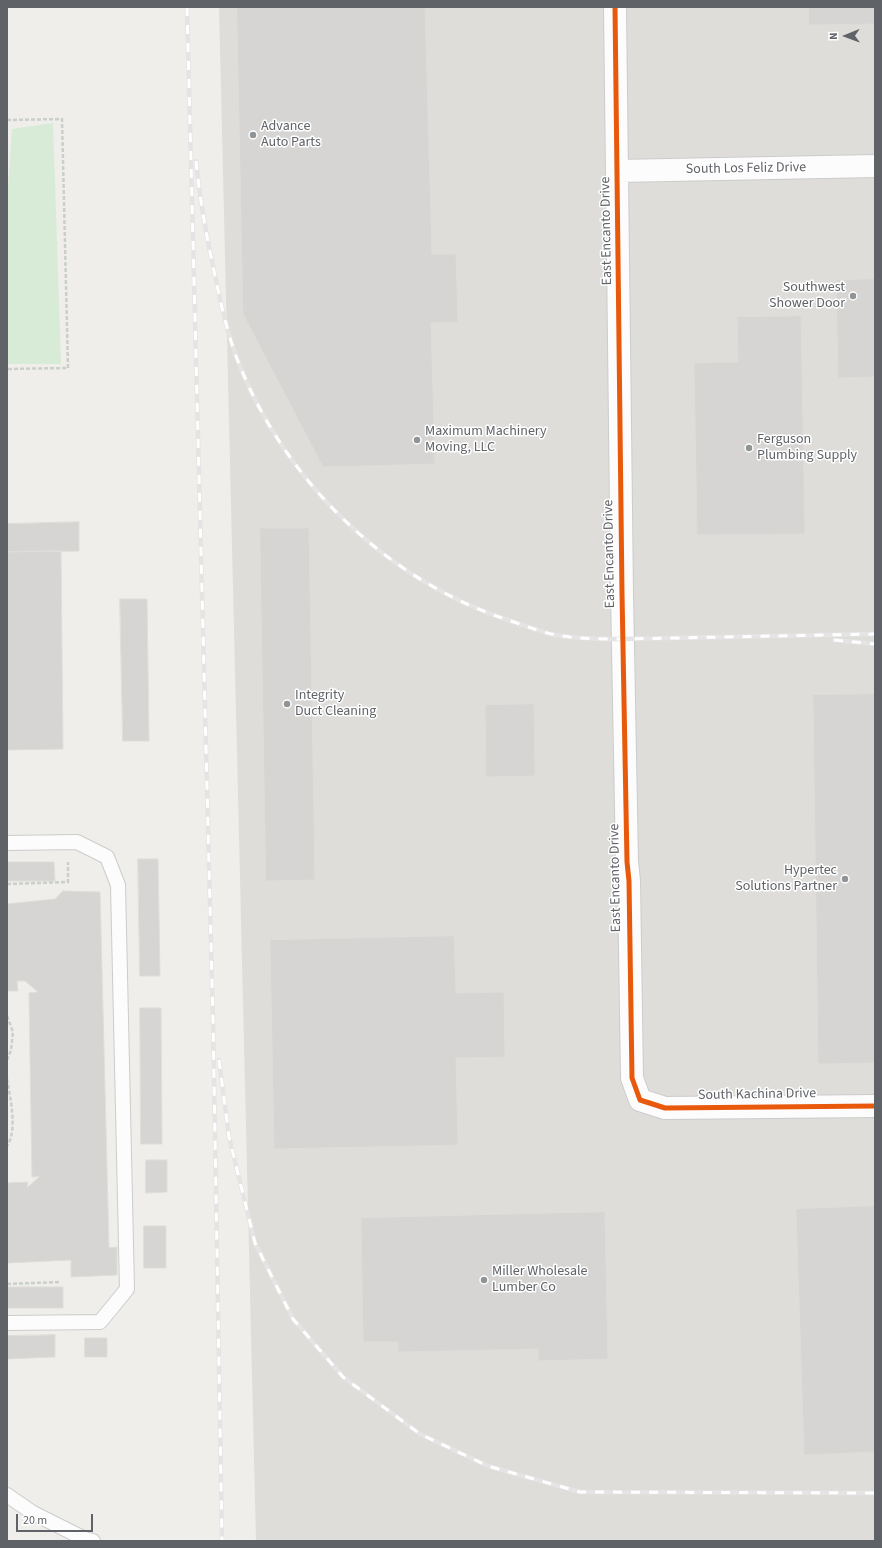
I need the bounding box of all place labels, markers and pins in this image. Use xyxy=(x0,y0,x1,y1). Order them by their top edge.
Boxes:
place label: Advance Auto Parts xyxy=(261,119,321,152)
marker: Advance Auto Parts xyxy=(248,130,258,140)
place label: Southwest Shower Door xyxy=(769,280,845,312)
marker: Southwest Shower Door xyxy=(848,291,858,301)
place label: Maximum Machinery Moving, LLC xyxy=(425,424,547,456)
place label: Ferguson Plumbing Supply xyxy=(757,432,857,464)
marker: Maximum Machinery Moving, LLC xyxy=(412,435,422,445)
marker: Ferguson Plumbing Supply xyxy=(744,443,754,453)
place label: Integrity Duct Cleaning xyxy=(295,688,376,720)
marker: Integrity Duct Cleaning xyxy=(282,699,292,709)
place label: Hypertec Solutions Partner xyxy=(735,863,837,896)
marker: Hypertec Solutions Partner xyxy=(840,874,850,884)
place label: Miller Wholesale Lumber Co xyxy=(492,1264,588,1296)
marker: Miller Wholesale Lumber Co xyxy=(479,1275,489,1285)

